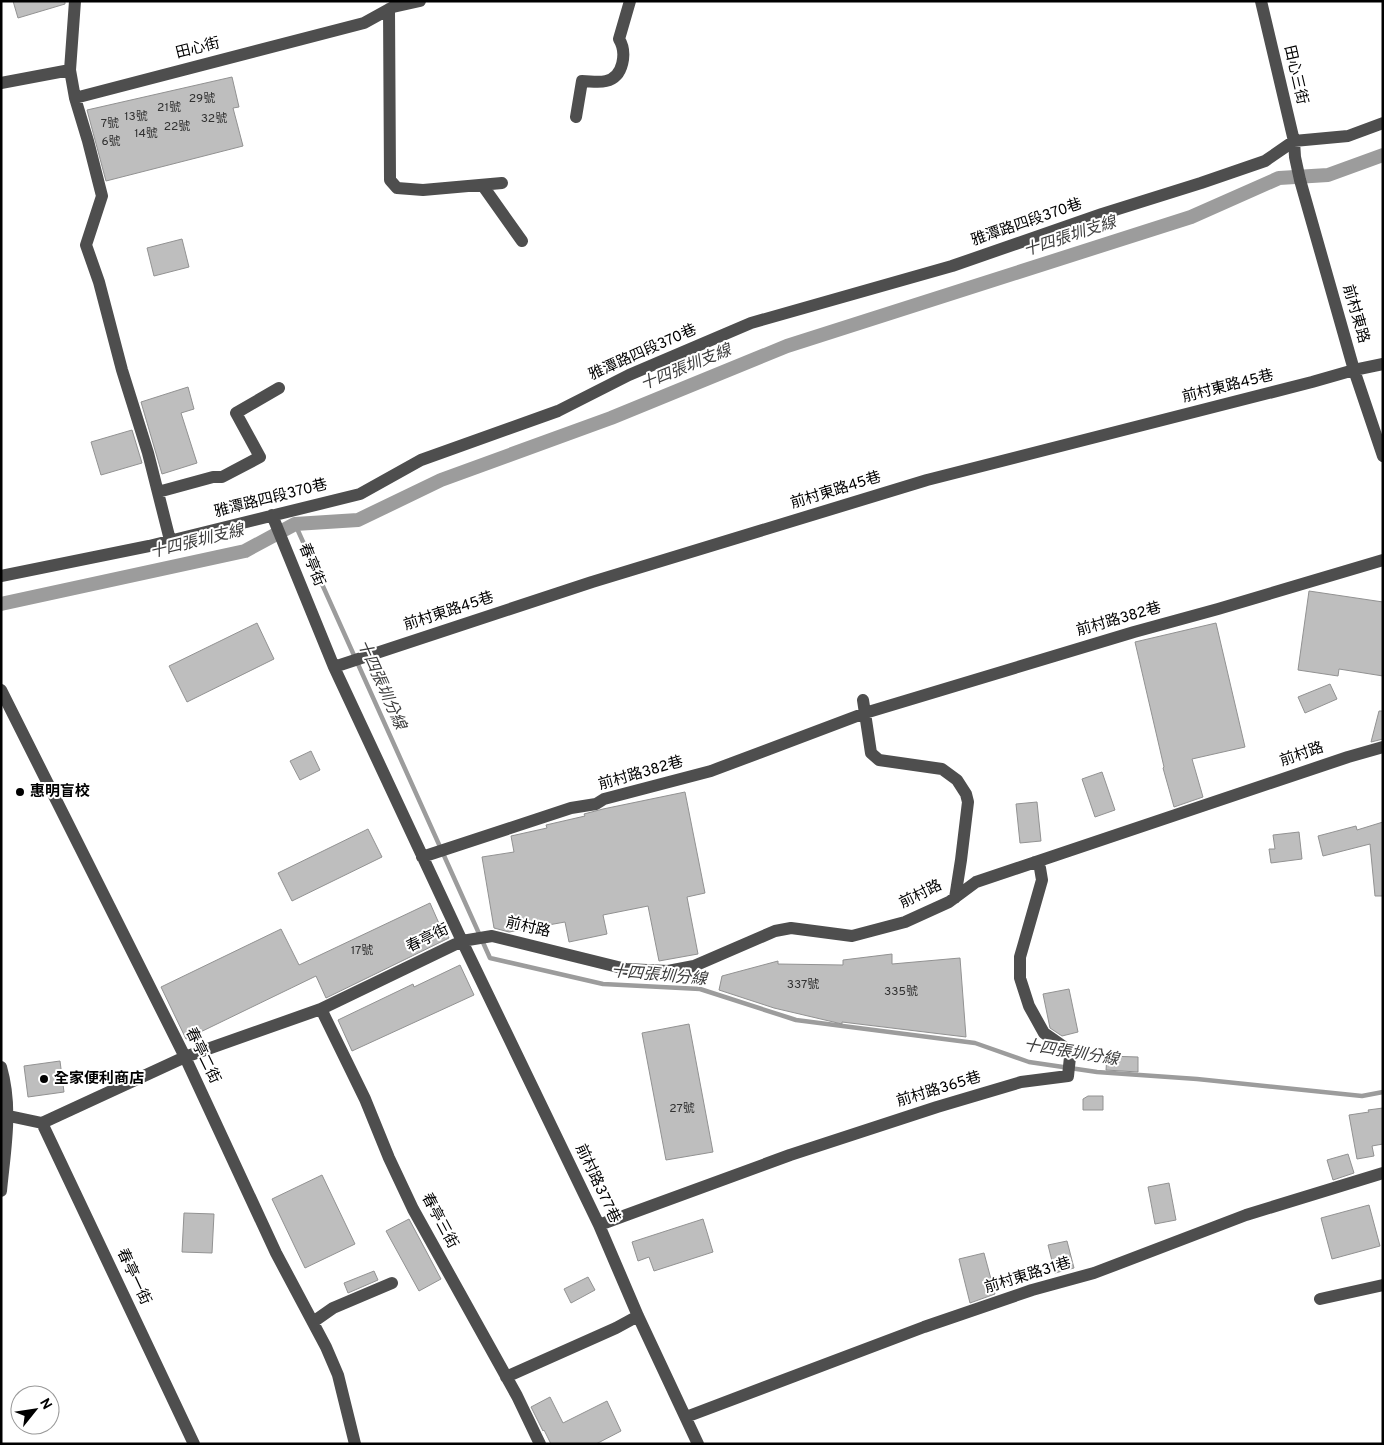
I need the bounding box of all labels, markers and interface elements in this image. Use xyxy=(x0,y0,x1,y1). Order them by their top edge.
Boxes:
street label: 田心街 xyxy=(174,34,222,64)
street label: 田心三街 xyxy=(1279,44,1311,106)
house number: 29號 xyxy=(189,91,215,107)
house number: 21號 xyxy=(157,100,181,116)
house number: 13號 xyxy=(124,109,148,125)
house number: 32號 xyxy=(201,111,227,127)
house number: 7號 xyxy=(101,116,119,132)
house number: 22號 xyxy=(164,119,190,135)
house number: 14號 xyxy=(134,126,158,142)
house number: 6號 xyxy=(101,134,121,150)
street label: 雅潭路四段370巷 xyxy=(969,195,1085,251)
water label: 十四張圳支線 xyxy=(1021,212,1121,261)
street label: 前村東路 xyxy=(1338,282,1373,345)
street label: 雅潭路四段370巷 xyxy=(586,321,700,385)
water label: 十四張圳支線 xyxy=(638,340,736,395)
street label: 前村東路45巷 xyxy=(1180,365,1276,408)
street label: 前村東路45巷 xyxy=(788,467,884,514)
street label: 雅潭路四段370巷 xyxy=(212,476,330,522)
water label: 十四張圳支線 xyxy=(148,520,248,563)
street label: 春亭街 xyxy=(294,541,328,589)
street label: 前村東路45巷 xyxy=(401,588,496,636)
street label: 前村路382巷 xyxy=(1074,598,1163,641)
water label: 十四張圳分線 xyxy=(352,637,410,735)
street label: 前村路 xyxy=(1277,738,1326,771)
street label: 前村路382巷 xyxy=(596,752,685,795)
place label: 惠明盲校 xyxy=(30,782,90,802)
marker: 惠明盲校 xyxy=(14,786,26,798)
street label: 前村路 xyxy=(896,876,945,913)
street label: 前村路 xyxy=(504,913,552,942)
street label: 春亭街 xyxy=(404,921,452,957)
house number: 17號 xyxy=(351,943,373,959)
water label: 十四張圳分線 xyxy=(610,962,710,990)
house number: 337號 xyxy=(787,977,819,993)
house number: 335號 xyxy=(884,984,918,1000)
street label: 春亭二街 xyxy=(180,1025,224,1087)
water label: 十四張圳分線 xyxy=(1022,1036,1122,1071)
street label: 前村路365巷 xyxy=(894,1067,984,1112)
place label: 全家便利商店 xyxy=(54,1069,144,1089)
marker: 全家便利商店 xyxy=(38,1073,50,1085)
house number: 27號 xyxy=(669,1101,695,1117)
street label: 前村路377巷 xyxy=(570,1141,624,1227)
street label: 春亭三街 xyxy=(417,1190,461,1252)
street label: 春亭一街 xyxy=(112,1246,154,1308)
street label: 前村東路31巷 xyxy=(982,1253,1074,1298)
north arrow xyxy=(10,1385,60,1435)
text: N xyxy=(35,1396,55,1413)

